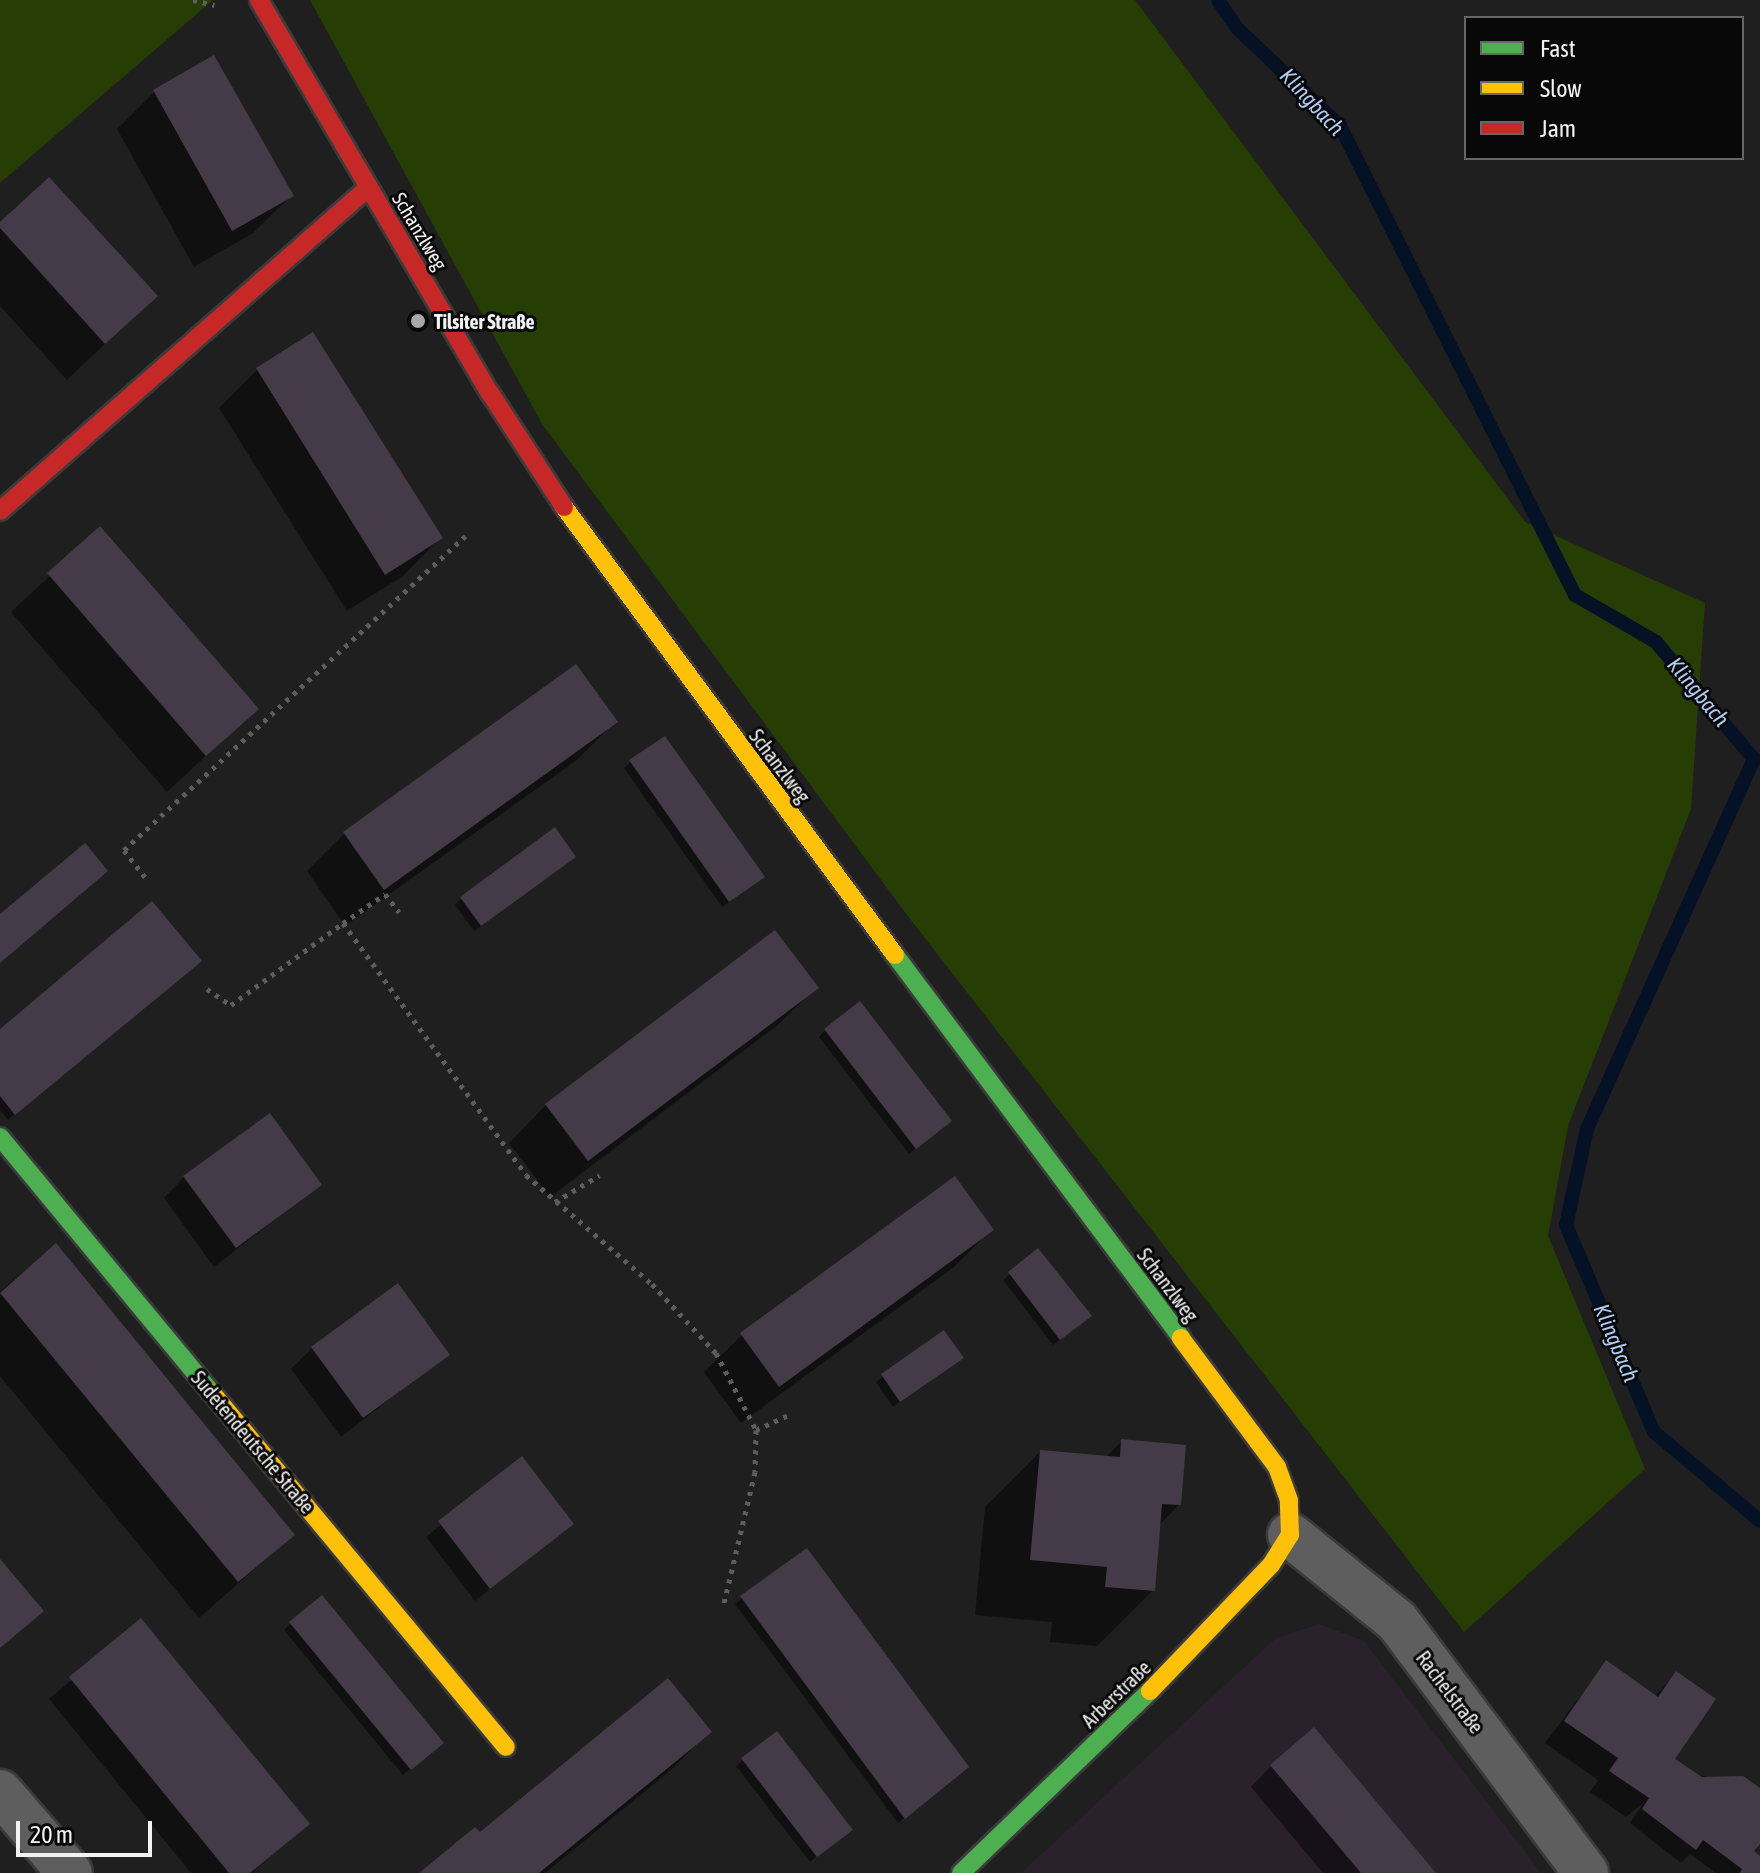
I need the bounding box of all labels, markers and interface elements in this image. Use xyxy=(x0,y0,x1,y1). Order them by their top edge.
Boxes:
legend xyxy=(1464,16,1744,160)
text: Fast xyxy=(1540,35,1576,62)
water label: Klingbach xyxy=(1274,63,1350,141)
text: Slow xyxy=(1540,75,1582,102)
text: Jam xyxy=(1540,115,1576,142)
street label: Schanzlweg xyxy=(388,188,452,274)
place label: Tilsiter Straße xyxy=(434,309,535,333)
marker: Tilsiter Straße xyxy=(409,312,427,330)
water label: Klingbach xyxy=(1661,652,1735,732)
street label: Schanzlweg xyxy=(744,724,816,808)
street label: Schanzlweg xyxy=(1132,1243,1204,1327)
water label: Klingbach xyxy=(1588,1300,1644,1386)
street label: Sudetendeutsche Straße xyxy=(186,1366,320,1518)
street label: Rachelstraße xyxy=(1411,1646,1489,1738)
street label: Arberstraße xyxy=(1077,1655,1155,1733)
scale bar xyxy=(20,1805,156,1855)
text: 20 m xyxy=(30,1821,73,1848)

